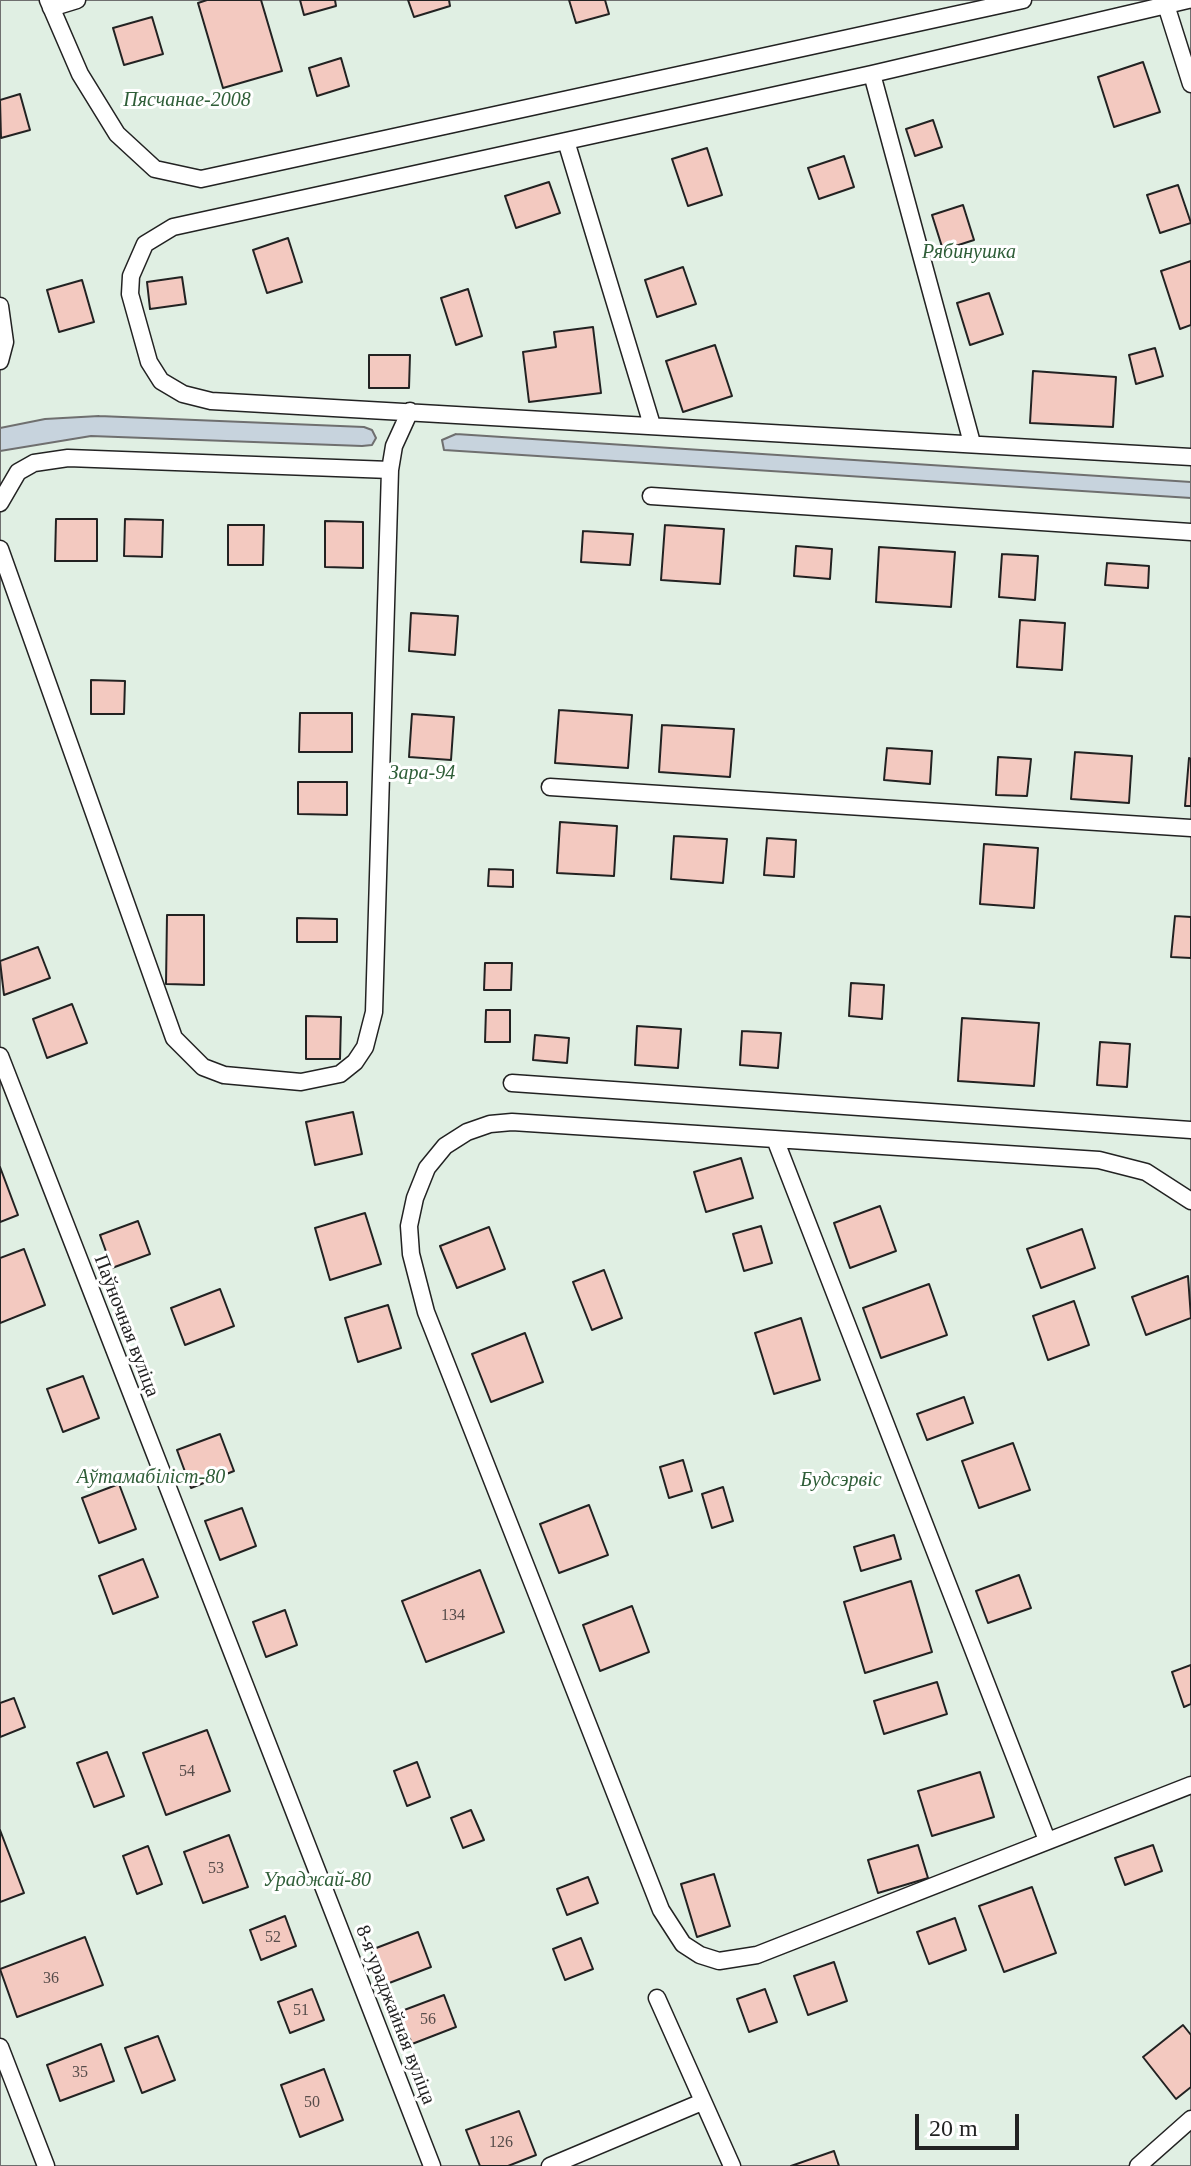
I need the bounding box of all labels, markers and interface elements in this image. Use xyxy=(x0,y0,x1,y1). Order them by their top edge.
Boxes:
park label: Пясчанае-2008 xyxy=(123,89,251,113)
park label: Рябинушка xyxy=(922,241,1016,265)
park label: Зара-94 xyxy=(389,762,455,786)
street label: Паўночная вуліца xyxy=(88,1252,164,1400)
park label: Аўтамабіліст-80 xyxy=(77,1466,225,1490)
park label: Будсэрвіс xyxy=(800,1469,882,1493)
house number: 134 xyxy=(441,1606,465,1626)
house number: 54 xyxy=(179,1762,195,1782)
house number: 53 xyxy=(208,1859,224,1879)
park label: Ураджай-80 xyxy=(263,1869,371,1893)
street label: 8-я ураджайная вуліца xyxy=(350,1922,440,2108)
house number: 52 xyxy=(265,1928,281,1948)
house number: 36 xyxy=(43,1969,59,1989)
house number: 51 xyxy=(293,2001,309,2021)
house number: 56 xyxy=(420,2010,436,2030)
house number: 35 xyxy=(72,2063,88,2083)
house number: 50 xyxy=(304,2093,320,2113)
scale bar xyxy=(919,2098,1023,2148)
text: 20 m xyxy=(929,2115,978,2141)
house number: 126 xyxy=(489,2133,513,2153)

